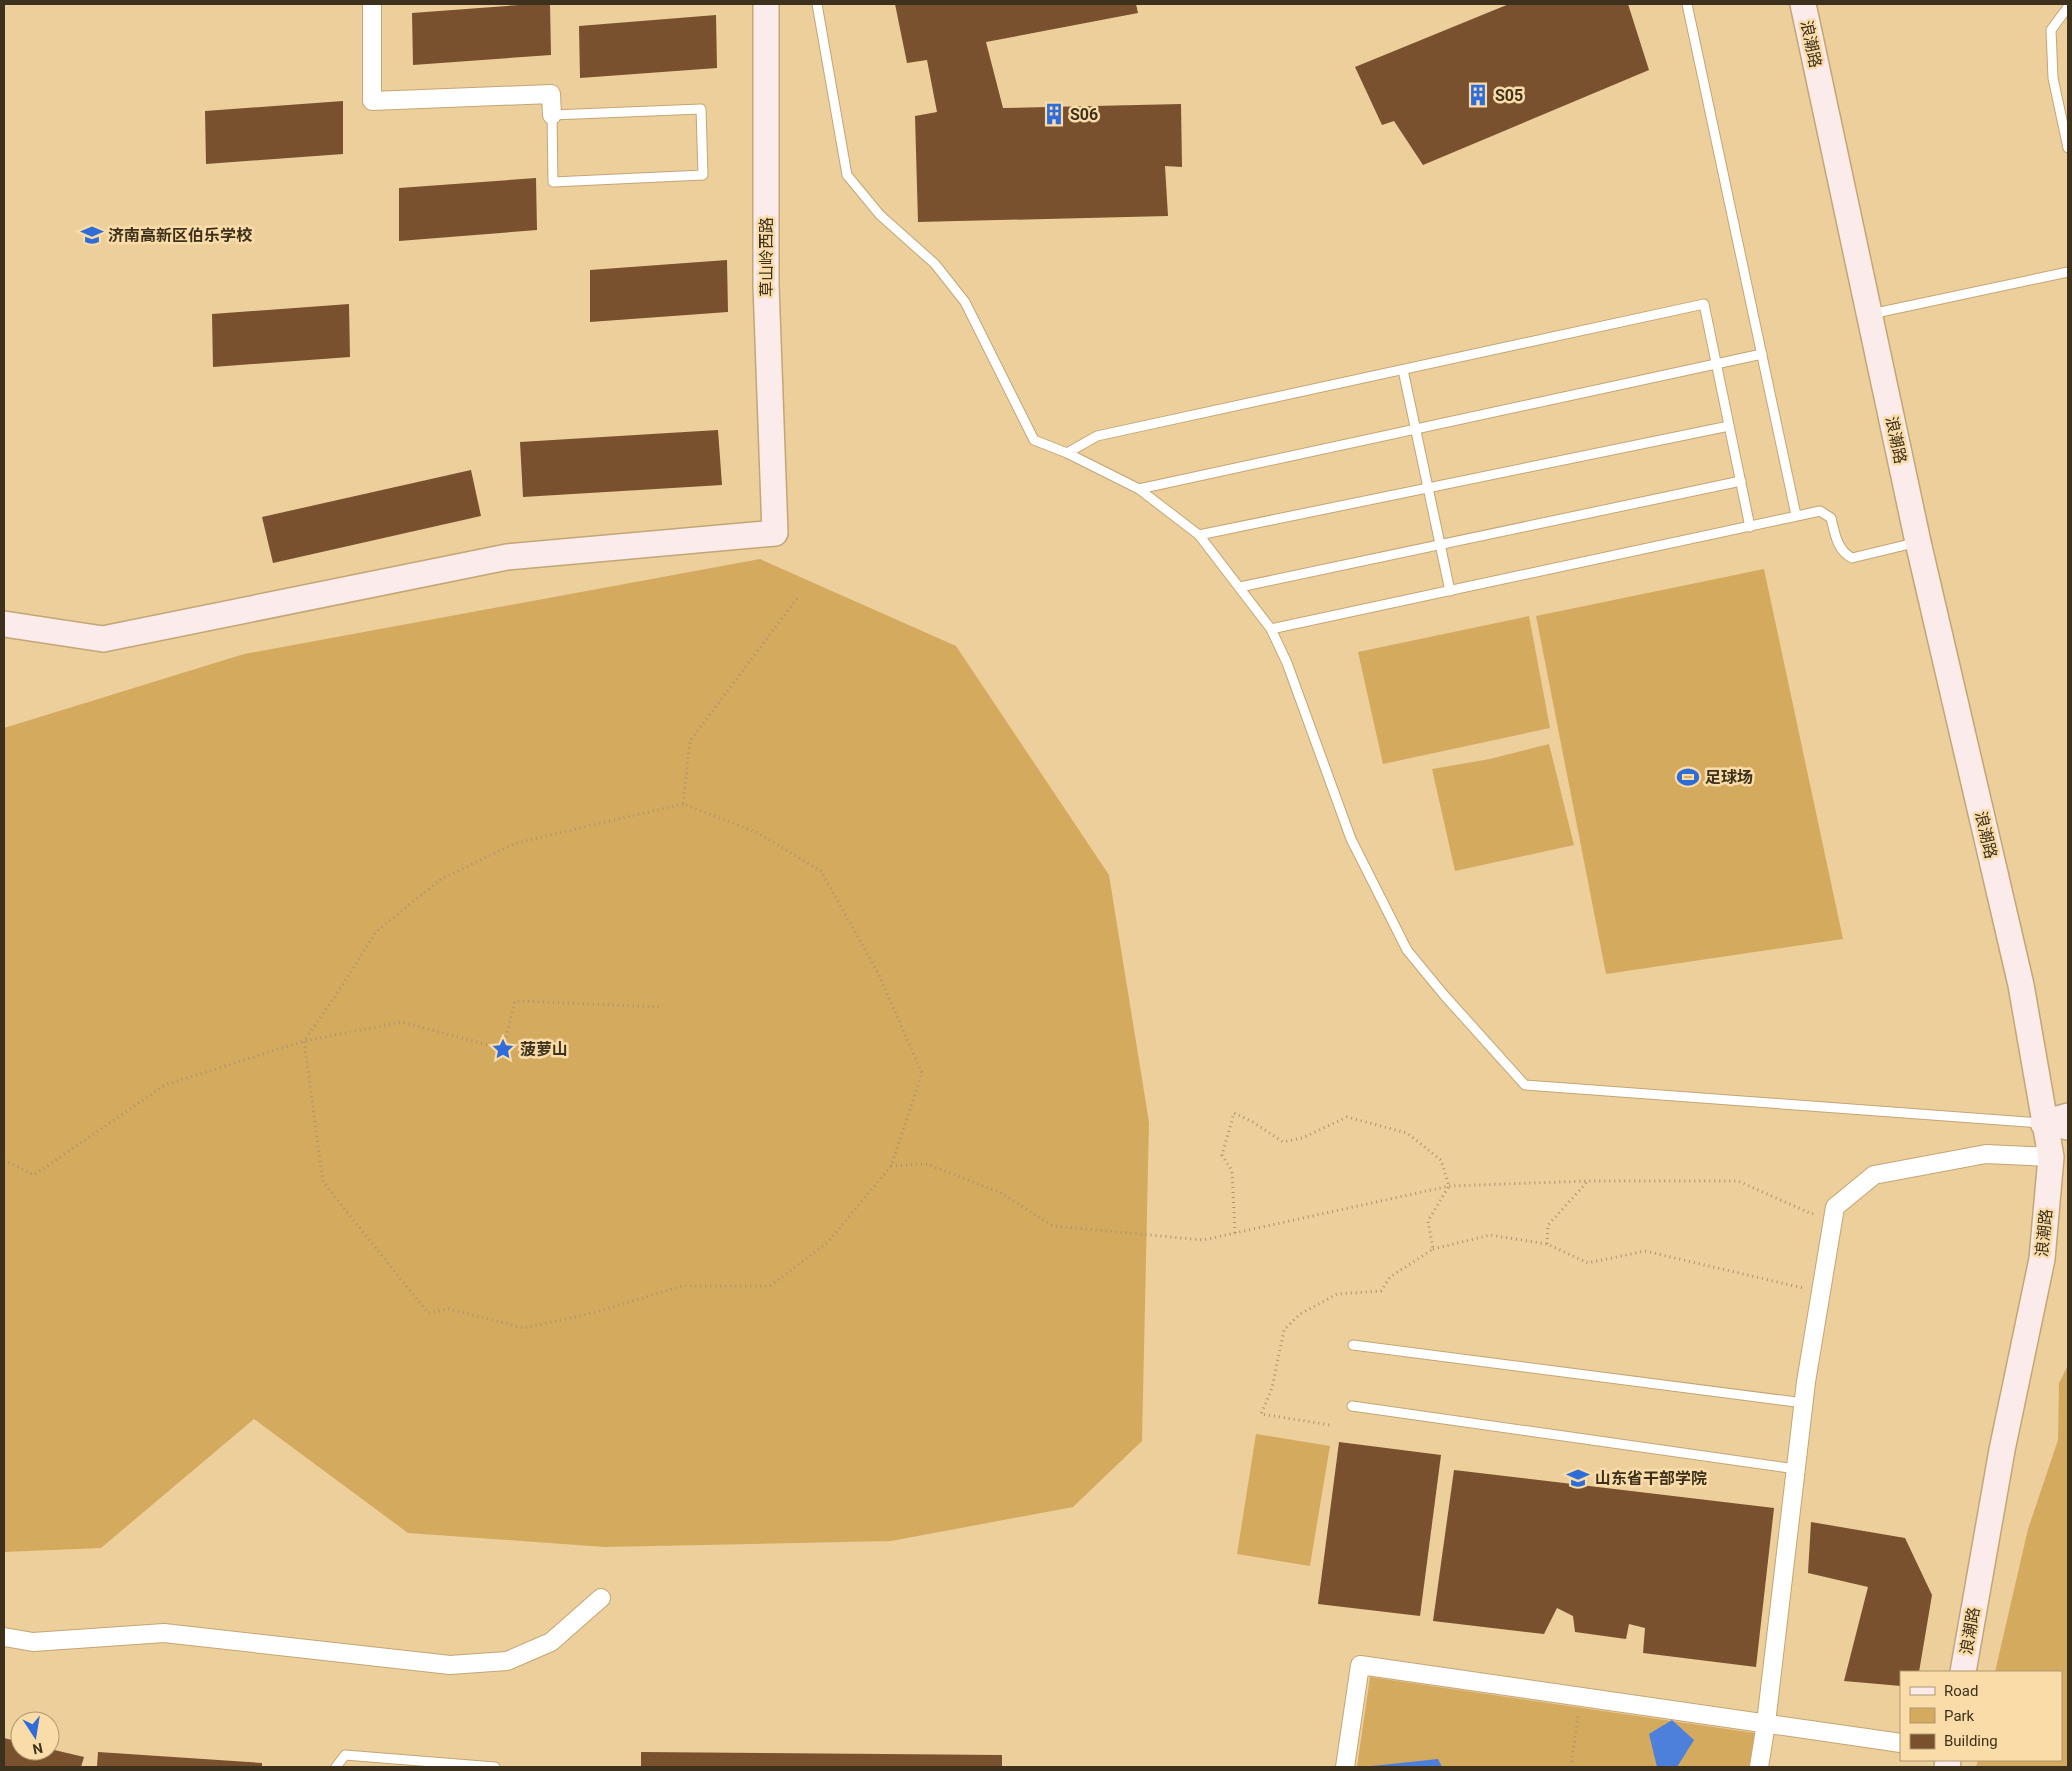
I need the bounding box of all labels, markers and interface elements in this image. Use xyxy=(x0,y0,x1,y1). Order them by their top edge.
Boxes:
street label: 浪潮路 xyxy=(1797,19,1825,69)
building icon: S05 xyxy=(1465,82,1491,108)
place label: S05 xyxy=(1495,86,1523,105)
building icon: S06 xyxy=(1041,101,1067,127)
place label: S06 xyxy=(1070,105,1098,124)
street label: 草山岭西路 xyxy=(757,217,776,297)
school or university icon: 济南高新区伯乐学校 xyxy=(79,222,105,248)
place label: 济南高新区伯乐学校 xyxy=(108,226,253,245)
street label: 浪潮路 xyxy=(1882,415,1910,465)
sports icon: 足球场 xyxy=(1675,764,1701,790)
place label: 足球场 xyxy=(1705,768,1753,787)
street label: 浪潮路 xyxy=(1971,809,2001,861)
place icon: 菠萝山 xyxy=(490,1036,516,1062)
place label: 菠萝山 xyxy=(520,1040,568,1059)
street label: 浪潮路 xyxy=(2032,1208,2056,1258)
school or university icon: 山东省干部学院 xyxy=(1565,1465,1591,1491)
place label: 山东省干部学院 xyxy=(1595,1469,1707,1488)
street label: 浪潮路 xyxy=(1956,1606,1984,1656)
legend xyxy=(1900,1671,2062,1761)
text: Road xyxy=(1944,1682,1978,1700)
text: Park xyxy=(1944,1707,1975,1725)
north arrow xyxy=(10,1711,60,1761)
text: Building xyxy=(1944,1732,1998,1750)
text: N xyxy=(31,1740,44,1758)

